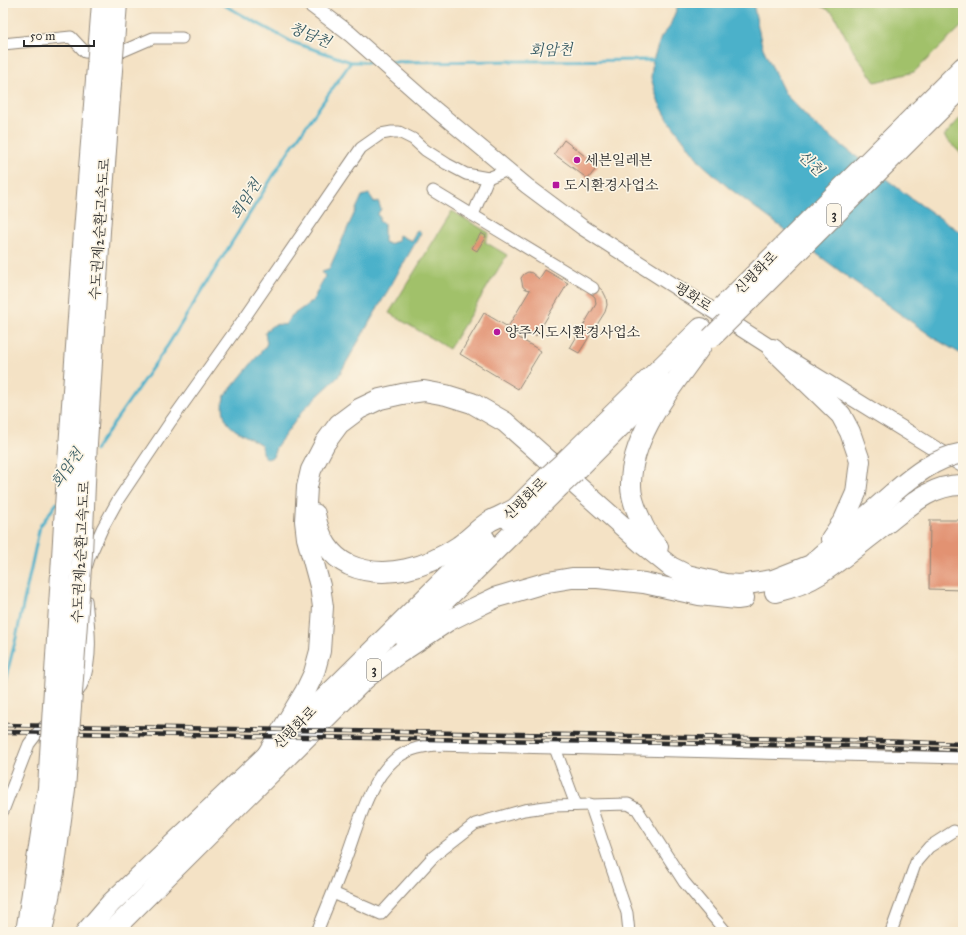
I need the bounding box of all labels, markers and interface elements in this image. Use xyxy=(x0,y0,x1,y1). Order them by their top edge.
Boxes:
water label: 청담천 xyxy=(286,19,335,52)
scale bar xyxy=(24,22,94,48)
text: 50 m xyxy=(30,29,55,43)
water label: 회암천 xyxy=(529,41,574,59)
water label: 신천 xyxy=(794,146,829,181)
place label: 세븐일레븐 xyxy=(585,152,653,169)
marker: 세븐일레븐 xyxy=(572,155,582,165)
street label: 수도권제2순환고속도로 xyxy=(87,157,113,300)
water label: 회암천 xyxy=(227,175,266,222)
place label: 도시환경사업소 xyxy=(564,177,659,194)
marker: 도시환경사업소 xyxy=(551,180,561,190)
road number: 3 xyxy=(827,204,841,226)
street label: 신평화로 xyxy=(731,248,781,298)
street label: 평화로 xyxy=(671,279,715,315)
place label: 양주시도시환경사업소 xyxy=(505,324,641,341)
marker: 양주시도시환경사업소 xyxy=(492,327,502,337)
water label: 회암천 xyxy=(47,444,88,491)
street label: 신평화로 xyxy=(500,474,551,524)
street label: 수도권제2순환고속도로 xyxy=(69,480,93,623)
road number: 3 xyxy=(367,659,381,681)
street label: 신평화로 xyxy=(270,703,320,753)

